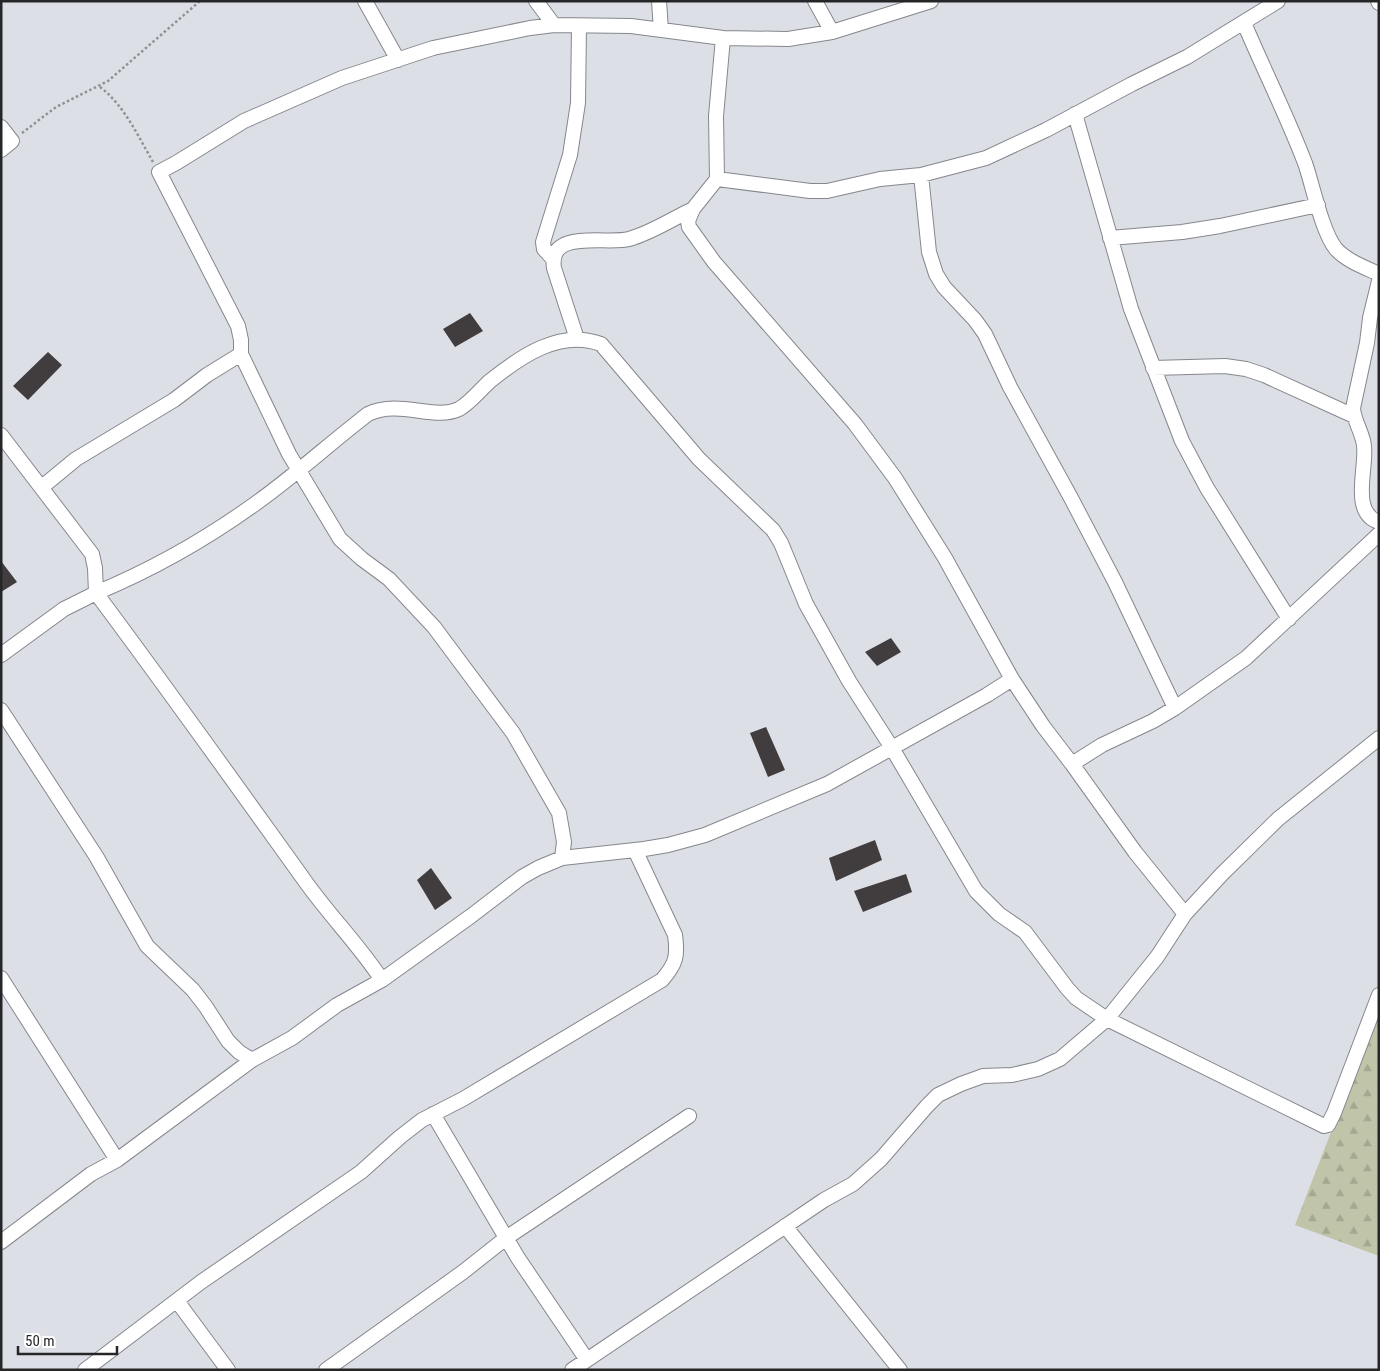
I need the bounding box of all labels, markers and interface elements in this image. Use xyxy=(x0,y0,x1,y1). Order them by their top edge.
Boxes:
scale bar xyxy=(18,1324,116,1356)
text: 50 m xyxy=(25,1332,55,1350)

